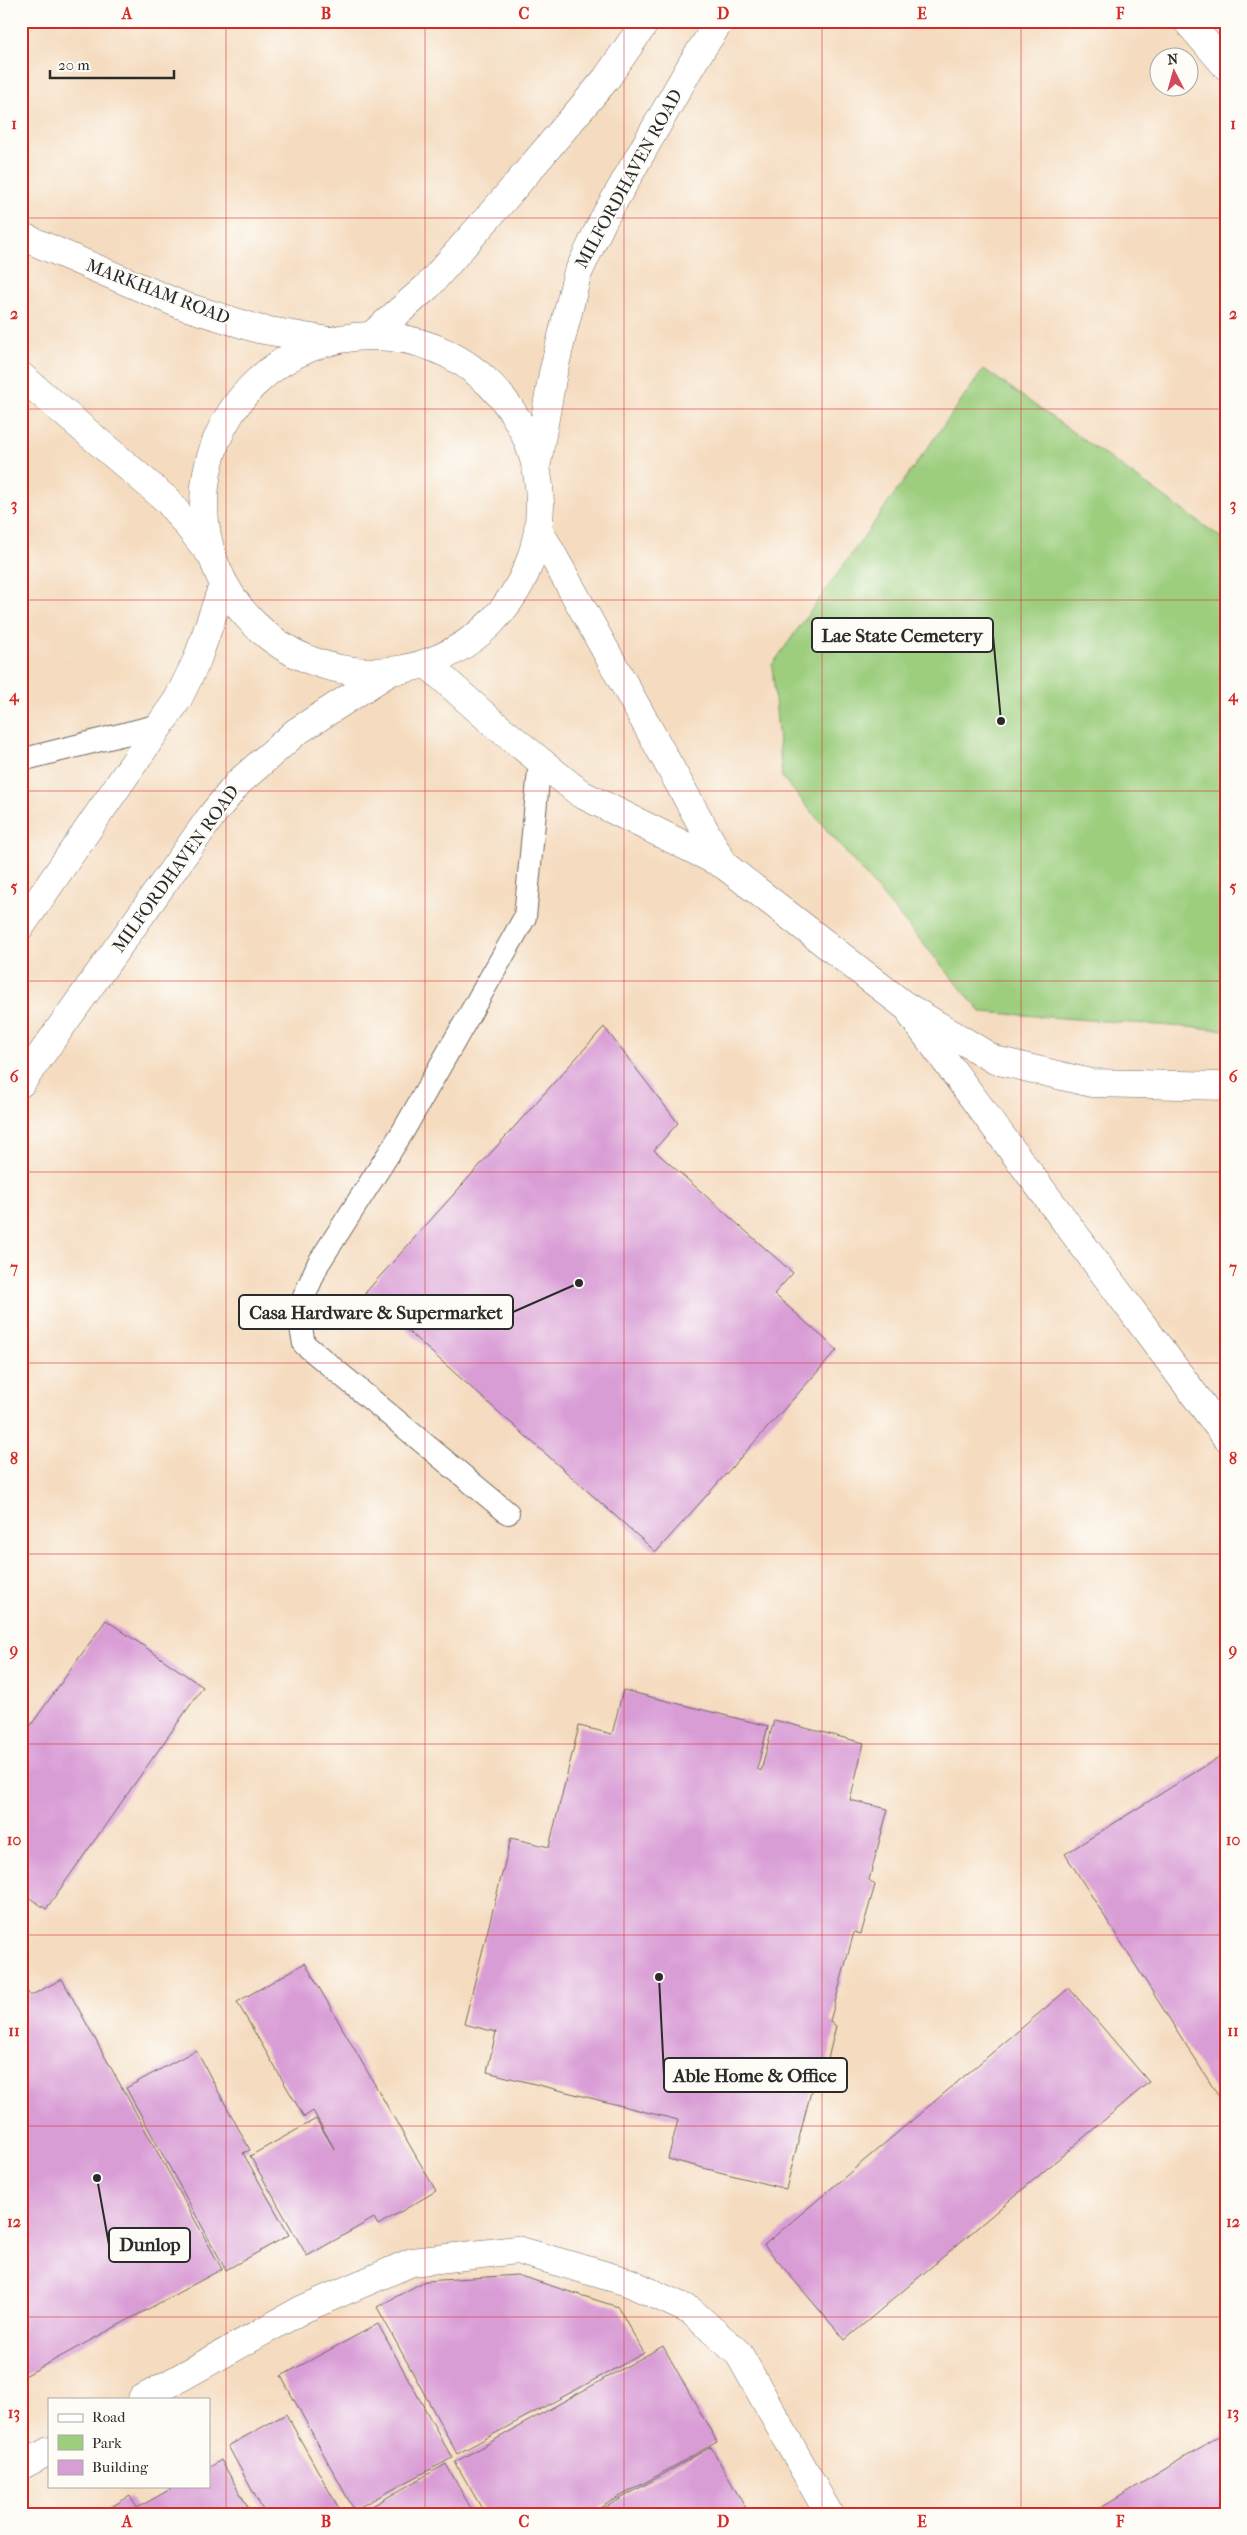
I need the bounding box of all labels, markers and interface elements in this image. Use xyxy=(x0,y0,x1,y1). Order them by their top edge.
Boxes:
text: A xyxy=(121,4,133,23)
text: B xyxy=(321,4,331,23)
text: C xyxy=(519,4,530,23)
text: D xyxy=(717,4,729,23)
text: E xyxy=(917,4,927,23)
text: F xyxy=(1115,4,1125,23)
scale bar xyxy=(50,48,174,80)
north arrow xyxy=(1150,48,1200,98)
text: N xyxy=(1167,51,1179,69)
text: 20 m xyxy=(58,56,90,74)
street label: MILFORDHAVEN ROAD xyxy=(571,86,687,272)
text: 1 xyxy=(11,114,17,133)
text: 1 xyxy=(1230,114,1236,133)
street label: MARKHAM ROAD xyxy=(83,255,233,329)
text: 2 xyxy=(10,304,18,323)
text: 2 xyxy=(1229,304,1237,323)
text: 3 xyxy=(11,495,17,515)
text: 3 xyxy=(1230,495,1236,515)
callout: Lae State Cemetery xyxy=(812,618,993,652)
text: Lae State Cemetery xyxy=(821,625,983,647)
text: 4 xyxy=(8,686,20,706)
text: 4 xyxy=(1227,686,1239,706)
street label: MILFORDHAVEN ROAD xyxy=(108,781,244,957)
text: 5 xyxy=(11,877,18,896)
text: 5 xyxy=(1230,877,1237,896)
text: 6 xyxy=(10,1067,19,1086)
text: 6 xyxy=(1229,1067,1238,1086)
text: 7 xyxy=(9,1258,18,1277)
text: 7 xyxy=(1228,1258,1237,1277)
callout: Casa Hardware & Supermarket xyxy=(239,1295,513,1329)
text: Casa Hardware & Supermarket xyxy=(249,1302,503,1324)
text: 8 xyxy=(10,1449,18,1468)
text: 8 xyxy=(1229,1449,1237,1468)
text: 9 xyxy=(9,1640,18,1660)
text: 9 xyxy=(1228,1640,1237,1660)
text: 10 xyxy=(7,1830,21,1849)
text: 10 xyxy=(1226,1830,1240,1849)
text: 11 xyxy=(8,2021,20,2040)
text: 11 xyxy=(1227,2021,1239,2040)
callout: Able Home & Office xyxy=(664,2058,847,2092)
text: Able Home & Office xyxy=(672,2065,837,2087)
text: 12 xyxy=(7,2212,21,2231)
text: 12 xyxy=(1226,2212,1240,2231)
callout: Dunlop xyxy=(109,2228,190,2262)
text: Dunlop xyxy=(119,2234,181,2256)
legend xyxy=(48,2398,210,2488)
text: 13 xyxy=(8,2403,20,2423)
text: 13 xyxy=(1227,2403,1239,2423)
text: Road xyxy=(92,2408,126,2426)
text: Park xyxy=(92,2434,122,2452)
text: Building xyxy=(92,2458,149,2476)
text: A xyxy=(121,2512,133,2531)
text: B xyxy=(321,2512,331,2531)
text: C xyxy=(519,2512,530,2531)
text: D xyxy=(717,2512,729,2531)
text: E xyxy=(917,2512,927,2531)
text: F xyxy=(1115,2512,1125,2531)

